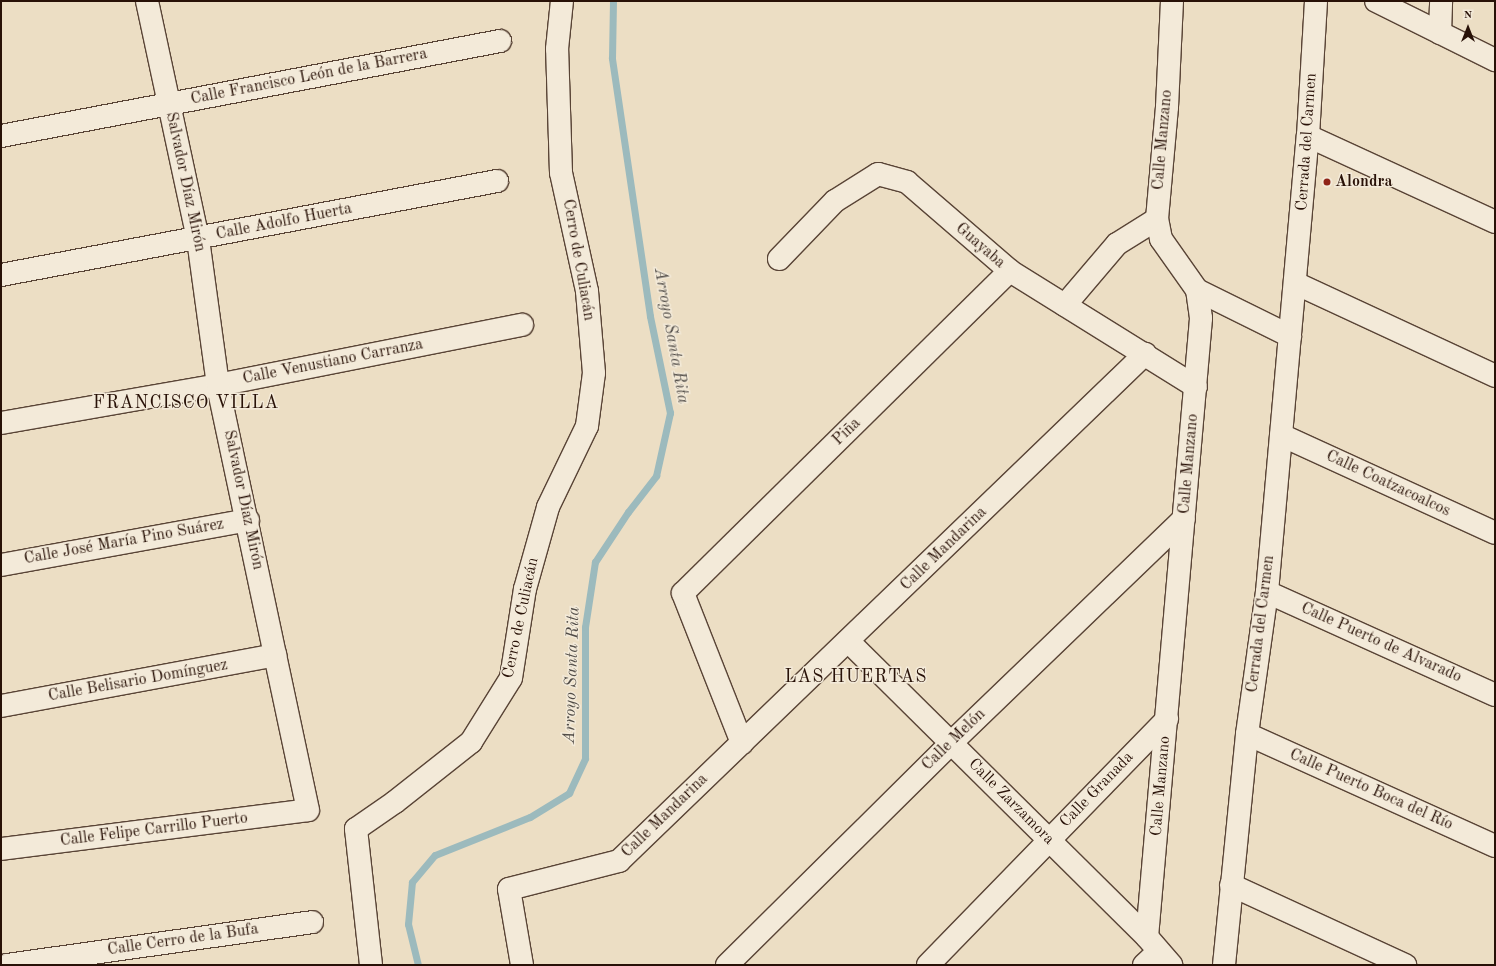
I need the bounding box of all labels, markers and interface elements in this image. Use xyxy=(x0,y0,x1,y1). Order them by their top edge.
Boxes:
north arrow xyxy=(1448,8,1488,48)
text: N xyxy=(1464,10,1472,21)
street label: Calle Francisco León de la Barrera xyxy=(189,45,429,109)
street label: Cerrada del Carmen xyxy=(1293,72,1321,212)
street label: Calle Manzano xyxy=(1149,89,1177,191)
street label: Salvador Díaz Mirón xyxy=(161,110,209,254)
place label: Alondra xyxy=(1335,172,1393,192)
marker: Alondra xyxy=(1322,177,1332,187)
street label: Cerro de Culiacán xyxy=(558,198,598,322)
street label: Calle Adolfo Huerta xyxy=(214,199,354,245)
street label: Guayaba xyxy=(951,219,1009,273)
water label: Arroyo Santa Rita xyxy=(649,267,693,405)
street label: Calle Venustiano Carranza xyxy=(241,335,425,389)
district label: FRANCISCO VILLA xyxy=(93,392,279,414)
street label: Calle Manzano xyxy=(1175,413,1203,515)
street label: Piña xyxy=(829,414,865,450)
street label: Salvador Díaz Mirón xyxy=(219,428,267,572)
street label: Calle Coatzacoalcos xyxy=(1323,447,1453,521)
street label: Calle Mandarina xyxy=(897,503,991,595)
street label: Calle José María Pino Suárez xyxy=(23,515,225,569)
street label: Cerrada del Carmen xyxy=(1243,554,1279,694)
street label: Cerro de Culiacán xyxy=(499,556,543,680)
street label: Calle Puerto de Alvarado xyxy=(1298,599,1464,687)
water label: Arroyo Santa Rita xyxy=(559,606,585,744)
street label: Calle Belisario Domínguez xyxy=(47,656,229,706)
district label: LAS HUERTAS xyxy=(785,666,927,688)
street label: Calle Melón xyxy=(918,705,990,775)
street label: Calle Manzano xyxy=(1147,735,1175,837)
street label: Calle Puerto Boca del Río xyxy=(1286,745,1456,835)
street label: Calle Granada xyxy=(1056,748,1138,832)
street label: Calle Zarzamora xyxy=(964,755,1058,849)
street label: Calle Mandarina xyxy=(618,770,712,862)
street label: Calle Felipe Carrillo Puerto xyxy=(59,809,249,851)
street label: Calle Cerro de la Bufa xyxy=(106,920,260,960)

